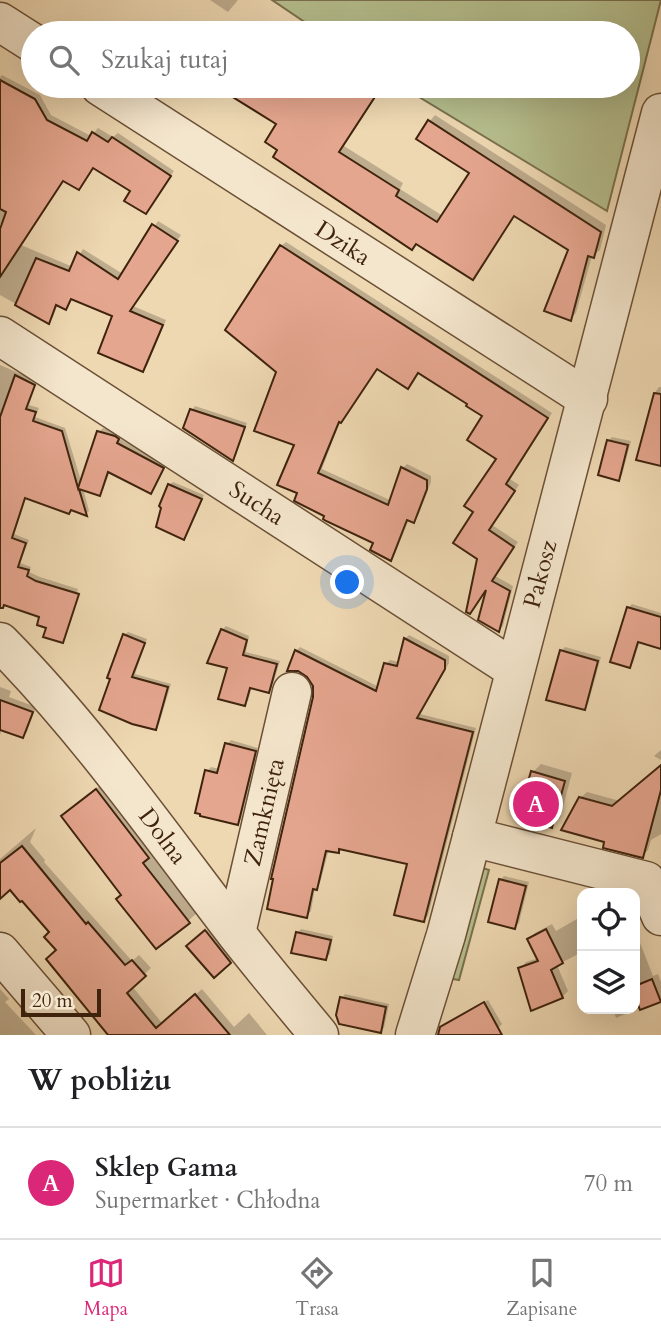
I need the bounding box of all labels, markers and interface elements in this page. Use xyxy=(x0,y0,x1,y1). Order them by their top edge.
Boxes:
search box xyxy=(21,21,640,98)
icon: search xyxy=(45,41,83,79)
text: Szukaj tutaj xyxy=(101,42,229,77)
street label: Dzika xyxy=(309,213,377,274)
street label: Sucha xyxy=(223,473,291,534)
street label: Pakosz xyxy=(516,536,565,612)
your location xyxy=(330,565,364,599)
street label: Zamknięta xyxy=(236,754,293,869)
pin: A xyxy=(513,778,559,830)
street label: Dolna xyxy=(131,801,195,872)
map controls xyxy=(577,888,640,1014)
button: locate xyxy=(577,888,640,951)
button: layers xyxy=(577,951,640,1014)
scale bar xyxy=(21,986,102,1018)
text: 20 m xyxy=(32,988,73,1014)
text: W pobliżu xyxy=(28,1060,172,1101)
text: Sklep Gama xyxy=(95,1150,238,1185)
text: A xyxy=(42,1168,60,1199)
text: 70 m xyxy=(584,1168,633,1199)
text: Supermarket · Chłodna xyxy=(95,1185,321,1216)
tab: Mapa xyxy=(84,1254,128,1322)
tab: Trasa xyxy=(295,1254,339,1322)
tab: Zapisane xyxy=(506,1254,577,1322)

